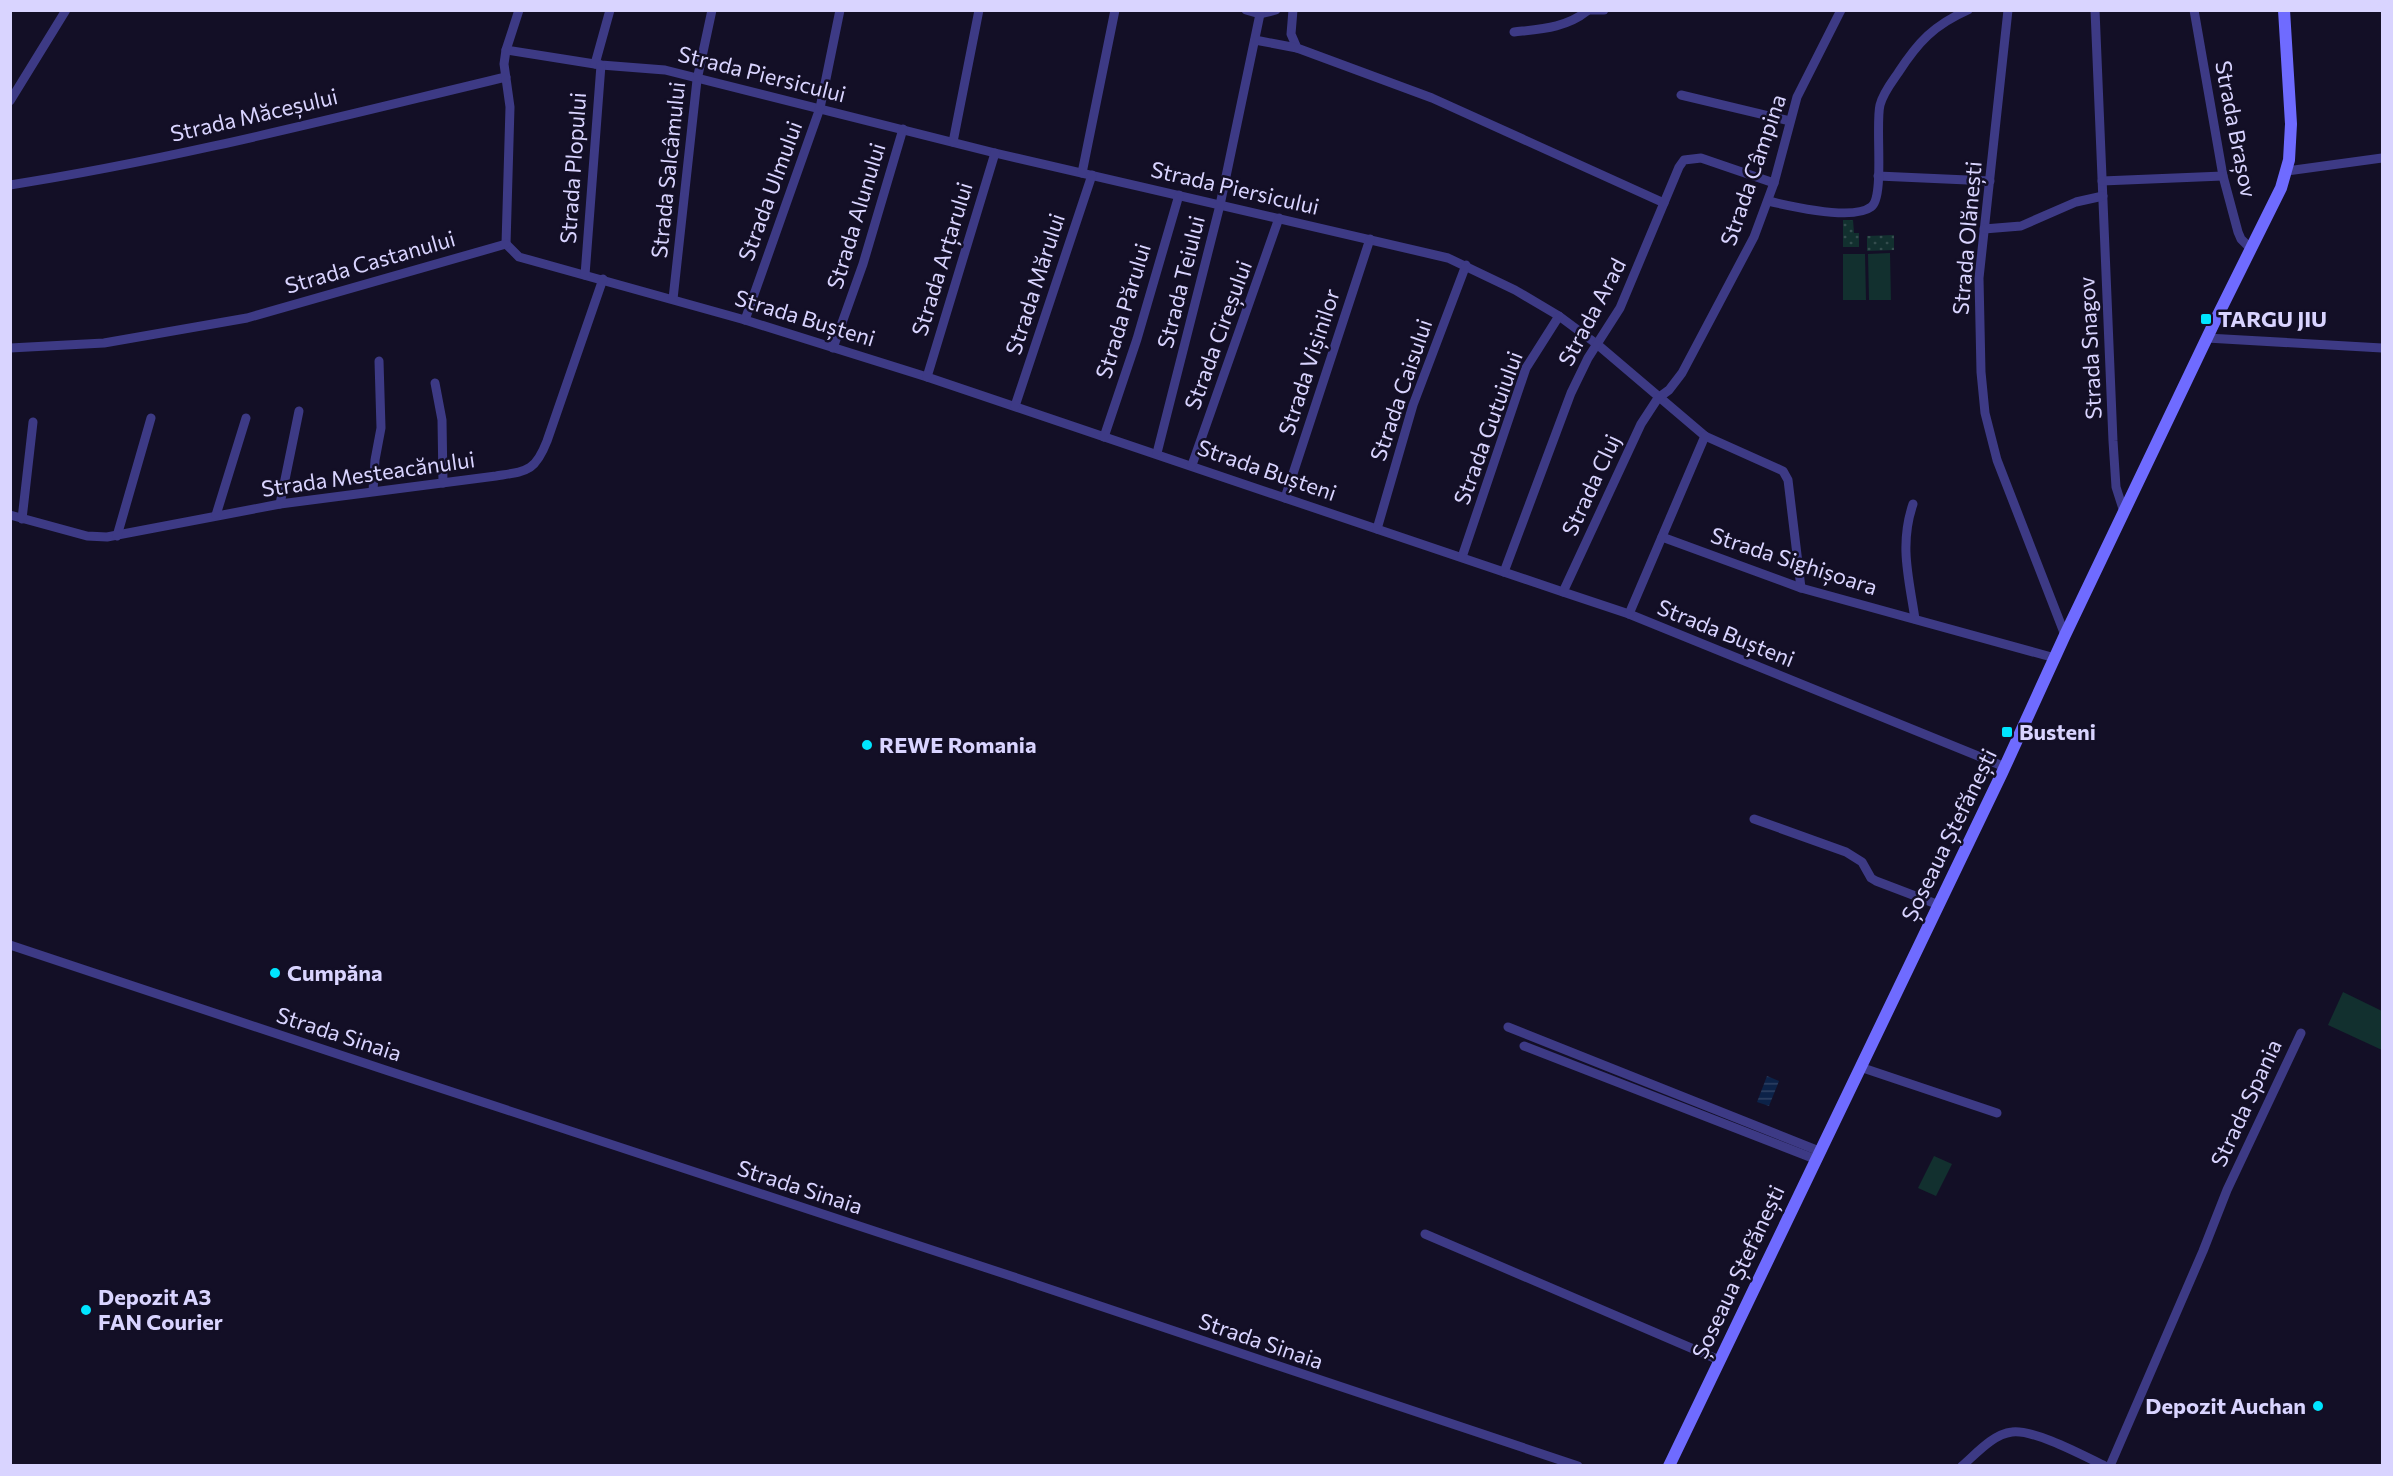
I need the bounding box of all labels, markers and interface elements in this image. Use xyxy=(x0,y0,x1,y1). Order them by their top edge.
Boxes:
street label: Strada Piersicului xyxy=(675,40,849,107)
street label: Strada Brașov xyxy=(2209,58,2263,200)
street label: Strada Salcâmului xyxy=(645,80,690,260)
street label: Strada Măceșului xyxy=(168,82,340,148)
street label: Strada Câmpina xyxy=(1714,90,1791,249)
street label: Strada Plopului xyxy=(554,91,591,245)
street label: Strada Ulmului xyxy=(732,117,807,264)
street label: Strada Alunului xyxy=(820,139,891,292)
street label: Strada Piersicului xyxy=(1148,155,1322,220)
street label: Strada Olănești xyxy=(1946,160,1988,316)
street label: Strada Arțarului xyxy=(905,179,979,339)
street label: Strada Mărului xyxy=(999,210,1070,358)
street label: Strada Teiului xyxy=(1151,213,1210,351)
street label: Strada Castanului xyxy=(282,224,458,299)
street label: Strada Părului xyxy=(1089,240,1156,382)
street label: Strada Arad xyxy=(1552,253,1631,370)
street label: Strada Cireșului xyxy=(1178,257,1258,413)
street label: Strada Snagov xyxy=(2072,276,2107,420)
street label: Strada Bușteni xyxy=(731,283,879,353)
street label: Strada Vișinilor xyxy=(1272,285,1346,439)
place label: TARGU JIU xyxy=(2218,305,2327,332)
marker: TARGU JIU xyxy=(2199,312,2213,326)
street label: Strada Caisului xyxy=(1364,315,1437,464)
street label: Strada Gutuiului xyxy=(1447,347,1528,508)
street label: Strada Cluj xyxy=(1555,430,1626,540)
street label: Strada Bușteni xyxy=(1194,433,1340,507)
street label: Strada Mesteacănului xyxy=(259,445,476,502)
street label: Strada Sighișoara xyxy=(1707,521,1881,601)
street label: Strada Bușteni xyxy=(1653,593,1799,673)
place label: Busteni xyxy=(2019,718,2096,745)
marker: Busteni xyxy=(2000,725,2014,739)
place label: REWE Romania xyxy=(879,731,1037,758)
marker: REWE Romania xyxy=(860,738,874,752)
street label: Șoseaua Ștefănești xyxy=(1895,744,2003,926)
place label: Cumpăna xyxy=(287,959,383,986)
marker: Cumpăna xyxy=(268,966,282,980)
street label: Strada Sinaia xyxy=(273,1001,405,1066)
street label: Strada Spania xyxy=(2204,1035,2287,1171)
street label: Strada Sinaia xyxy=(734,1154,866,1219)
street label: Șoseaua Ștefănești xyxy=(1685,1181,1791,1363)
place label: Depozit A3 FAN Courier xyxy=(98,1283,223,1335)
marker: Depozit A3 FAN Courier xyxy=(79,1303,93,1317)
street label: Strada Sinaia xyxy=(1195,1307,1327,1374)
place label: Depozit Auchan xyxy=(2145,1392,2306,1419)
marker: Depozit Auchan xyxy=(2311,1399,2325,1413)

